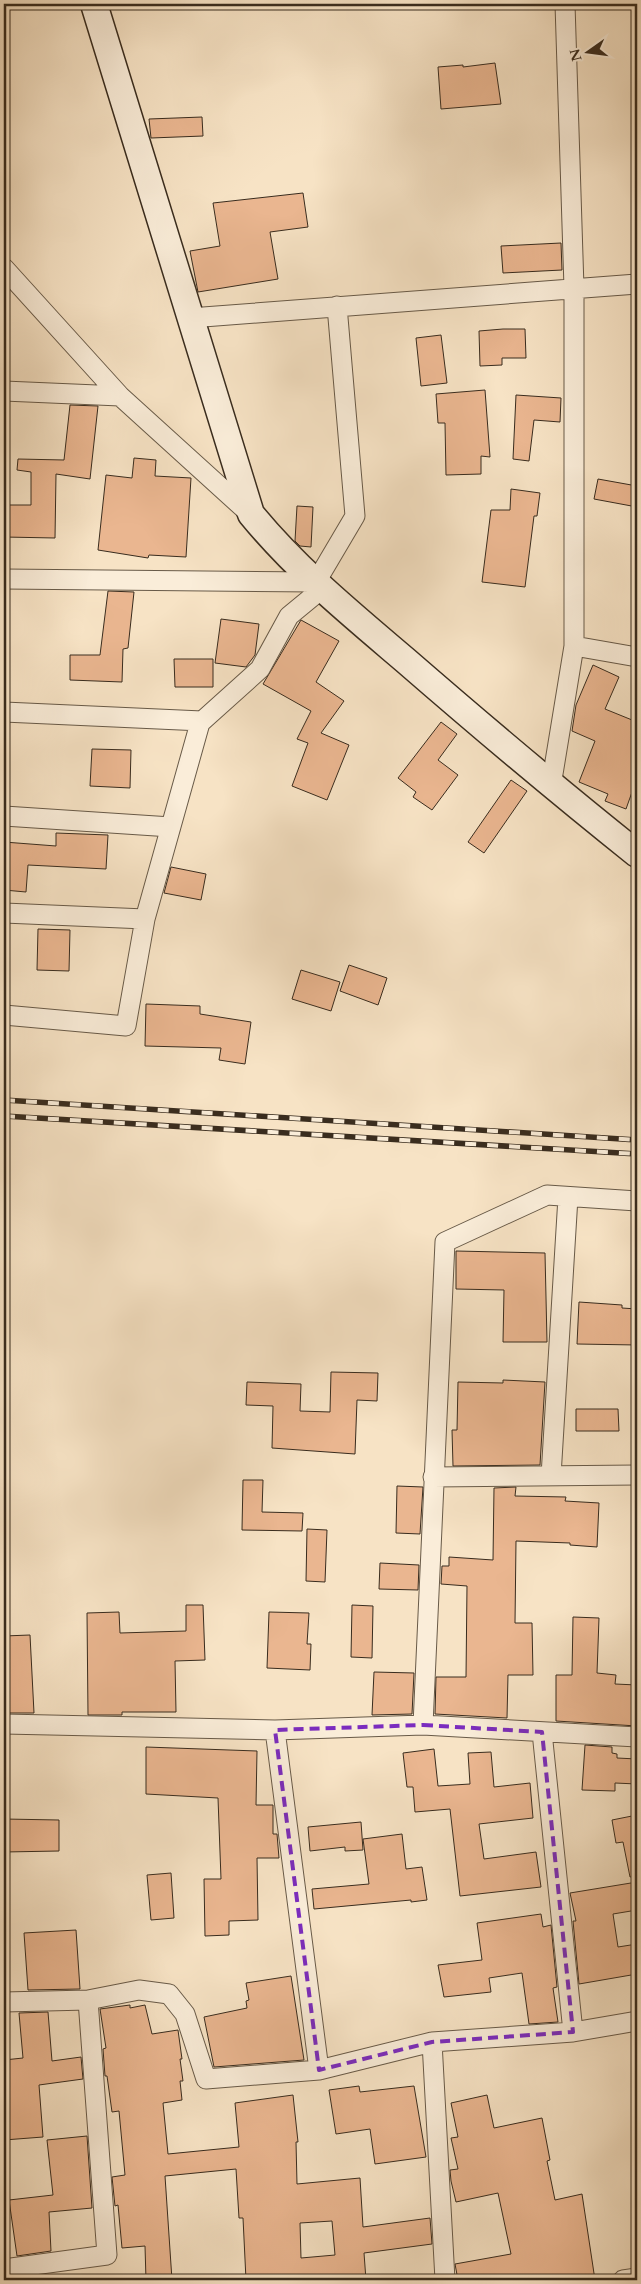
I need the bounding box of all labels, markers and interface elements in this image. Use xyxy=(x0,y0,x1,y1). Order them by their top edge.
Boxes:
north arrow xyxy=(564,28,614,78)
text: N xyxy=(565,47,587,63)

